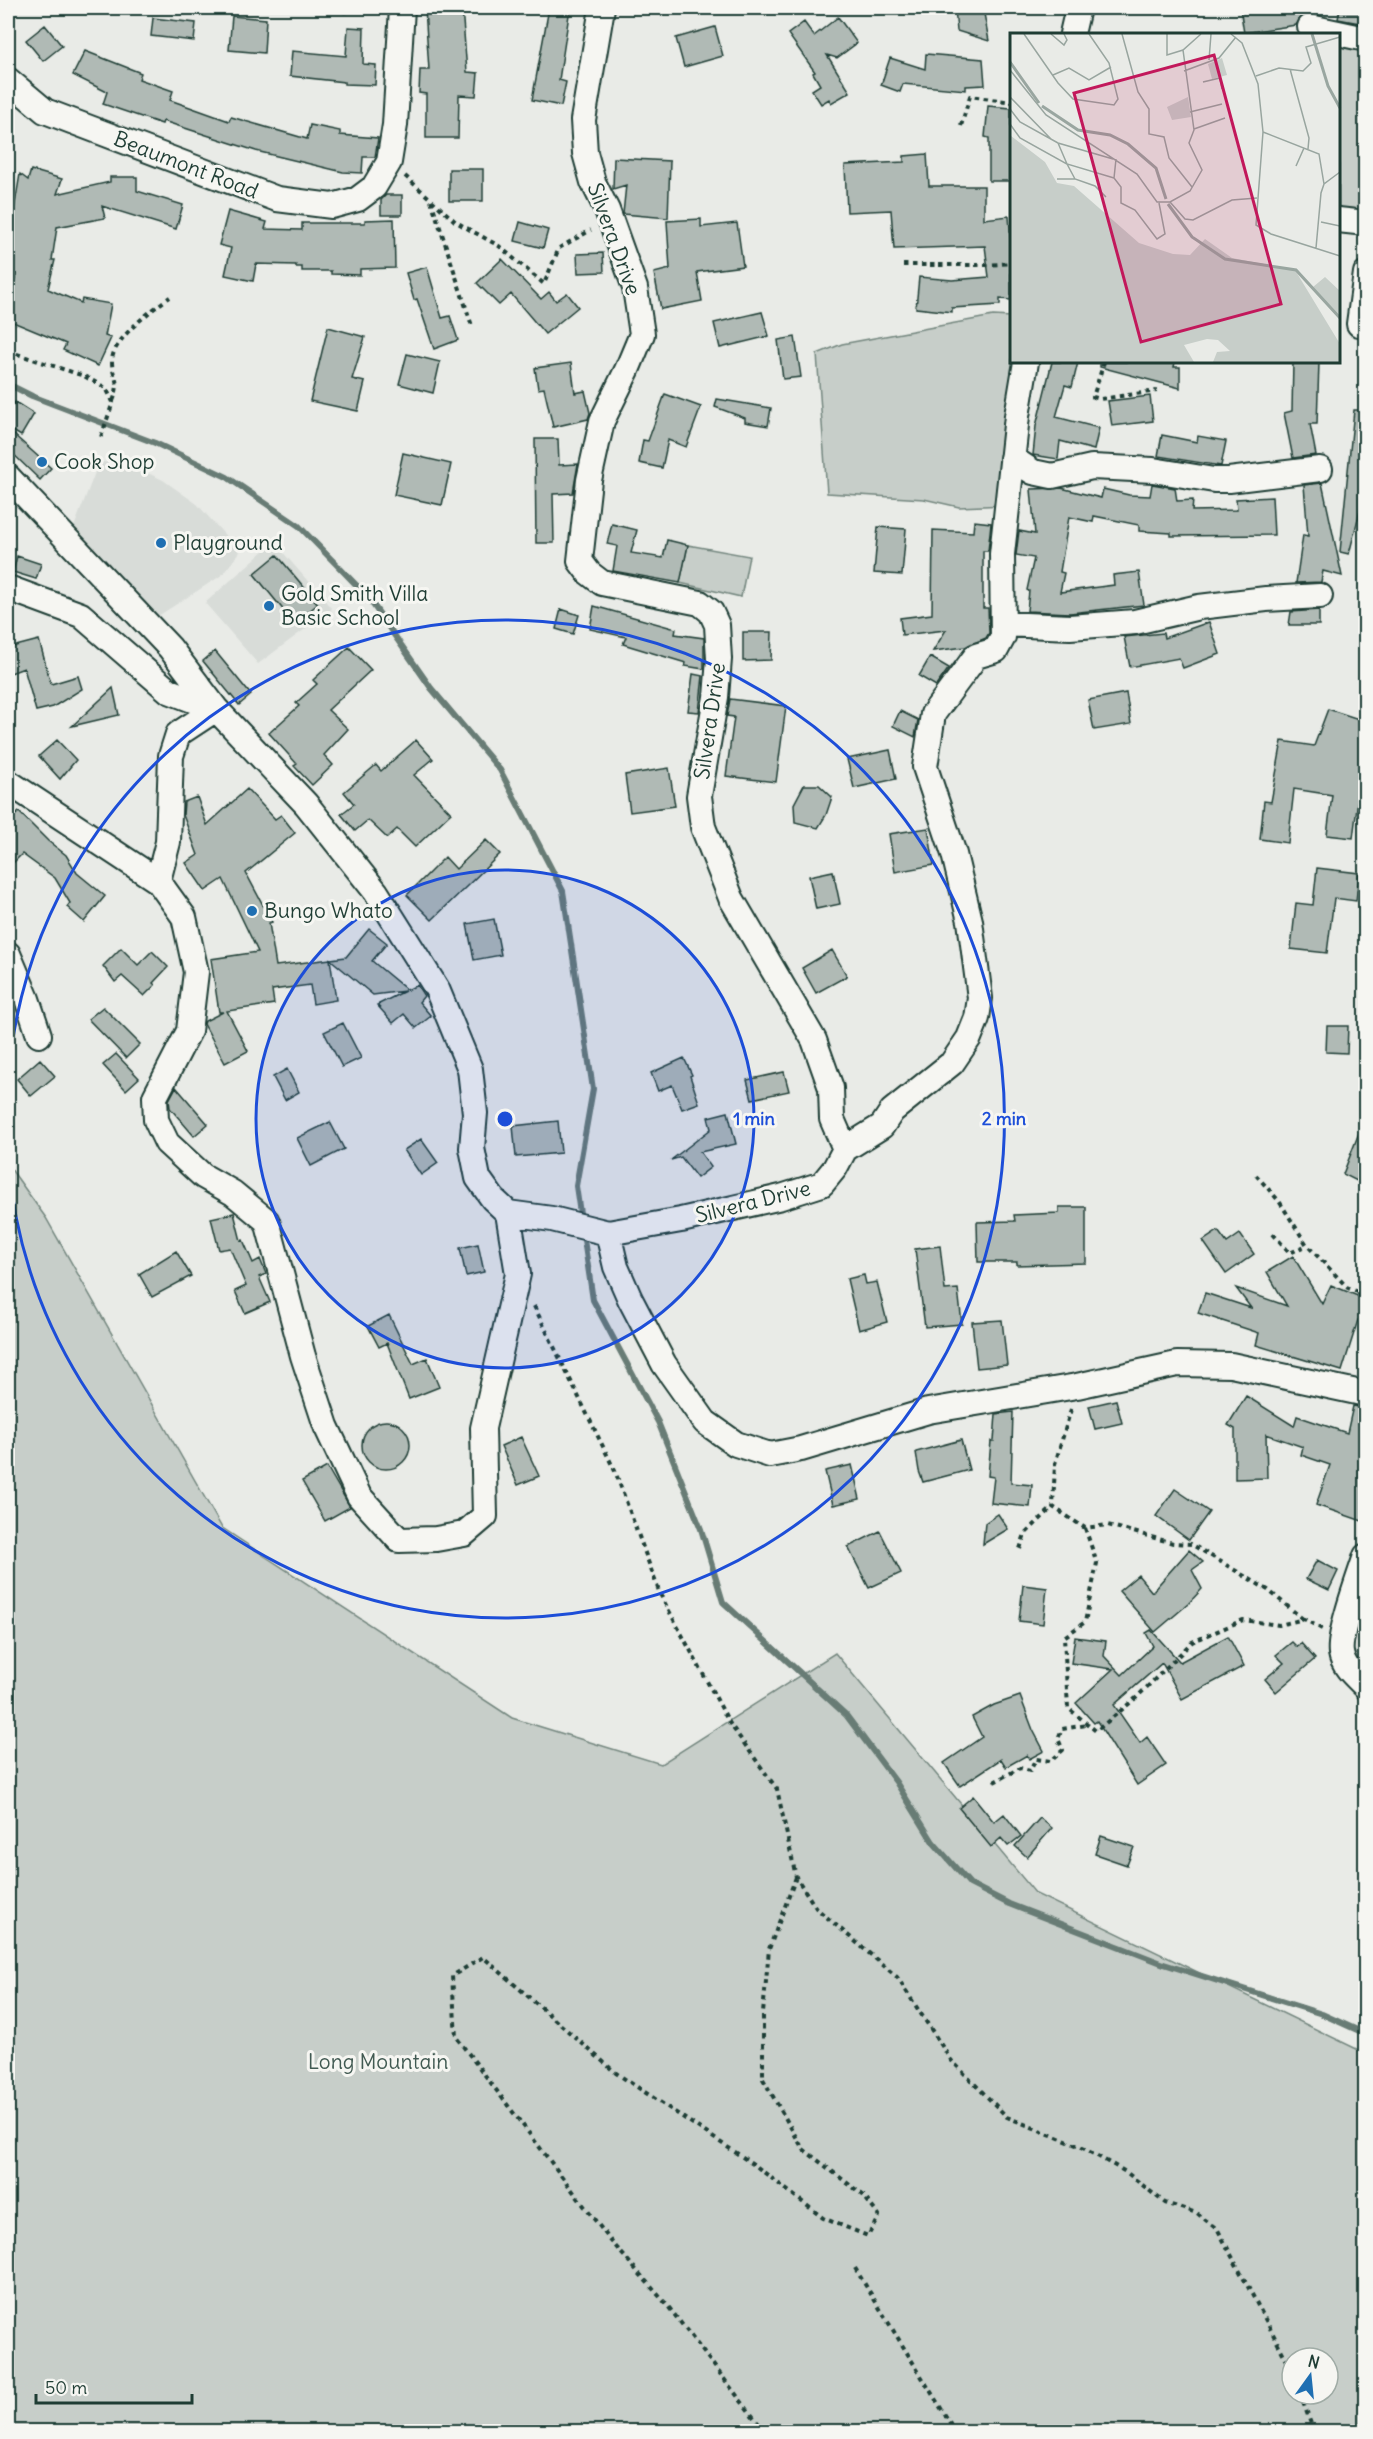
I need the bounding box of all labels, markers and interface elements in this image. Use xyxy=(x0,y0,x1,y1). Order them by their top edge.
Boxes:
inset map xyxy=(1010,33,1340,363)
street label: Beaumont Road xyxy=(110,125,262,205)
street label: Silvera Drive xyxy=(582,179,647,299)
place label: Cook Shop xyxy=(54,448,155,475)
marker: Cook Shop xyxy=(35,455,49,469)
place label: Playground xyxy=(173,529,283,556)
marker: Playground xyxy=(154,536,168,550)
place label: Gold Smith Villa Basic School xyxy=(281,580,428,631)
marker: Gold Smith Villa Basic School xyxy=(262,599,276,613)
street label: Silvera Drive xyxy=(688,661,731,781)
place label: Bungo Whato xyxy=(264,897,393,924)
marker: Bungo Whato xyxy=(245,904,259,918)
text: 1 min xyxy=(733,1107,775,1130)
text: 2 min xyxy=(982,1107,1027,1130)
centre of rings xyxy=(495,1109,515,1129)
street label: Silvera Drive xyxy=(693,1174,813,1229)
park label: Long Mountain xyxy=(308,2048,448,2075)
north arrow xyxy=(1280,2346,1340,2406)
text: N xyxy=(1306,2350,1322,2373)
scale bar xyxy=(36,2367,192,2405)
text: 50 m xyxy=(45,2376,87,2399)

